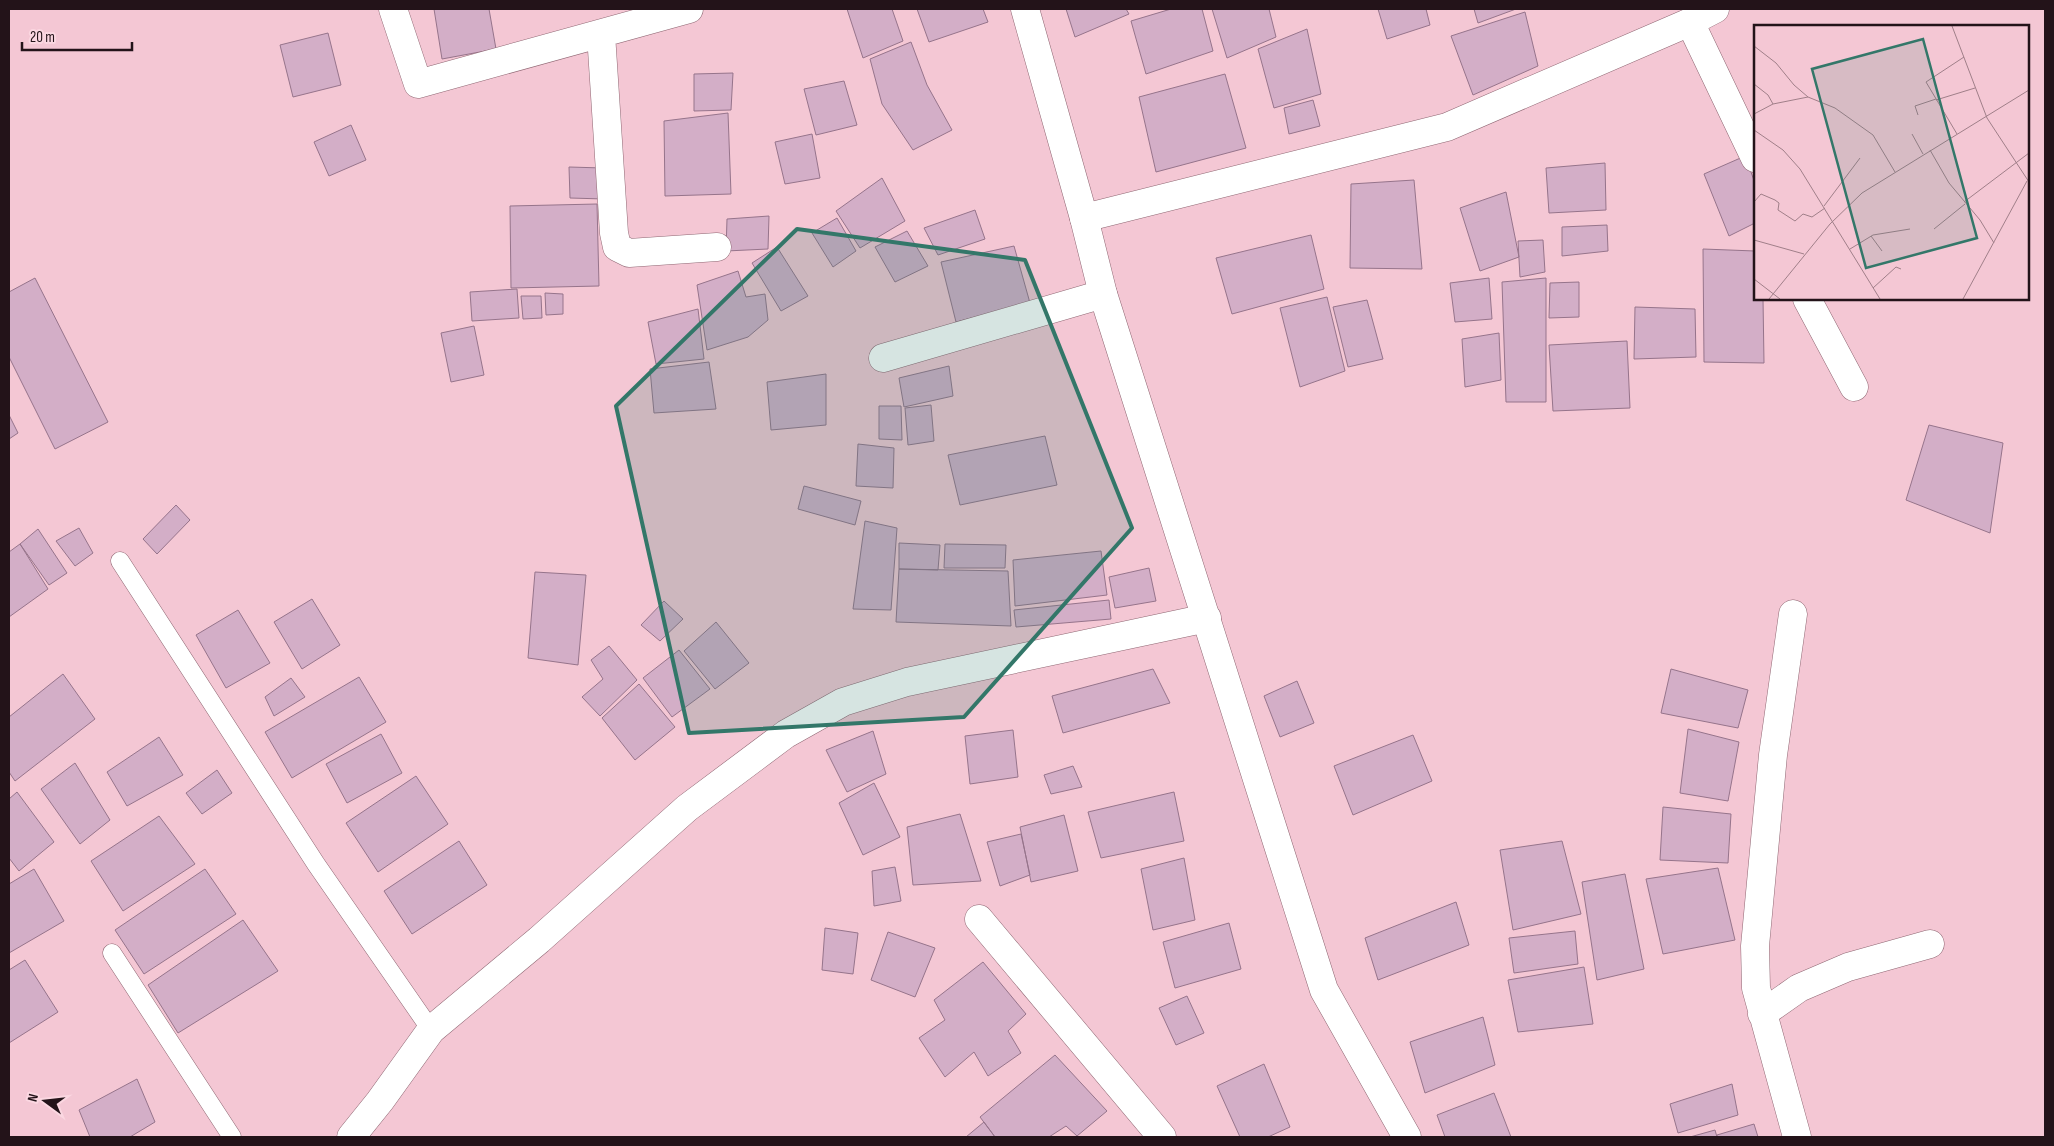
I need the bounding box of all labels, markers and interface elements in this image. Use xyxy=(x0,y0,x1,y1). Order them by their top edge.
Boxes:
scale bar xyxy=(22,20,132,52)
inset map xyxy=(1754,25,2029,300)
text: 20 m xyxy=(30,28,55,47)
north arrow xyxy=(20,1076,70,1126)
text: N xyxy=(24,1092,42,1104)

